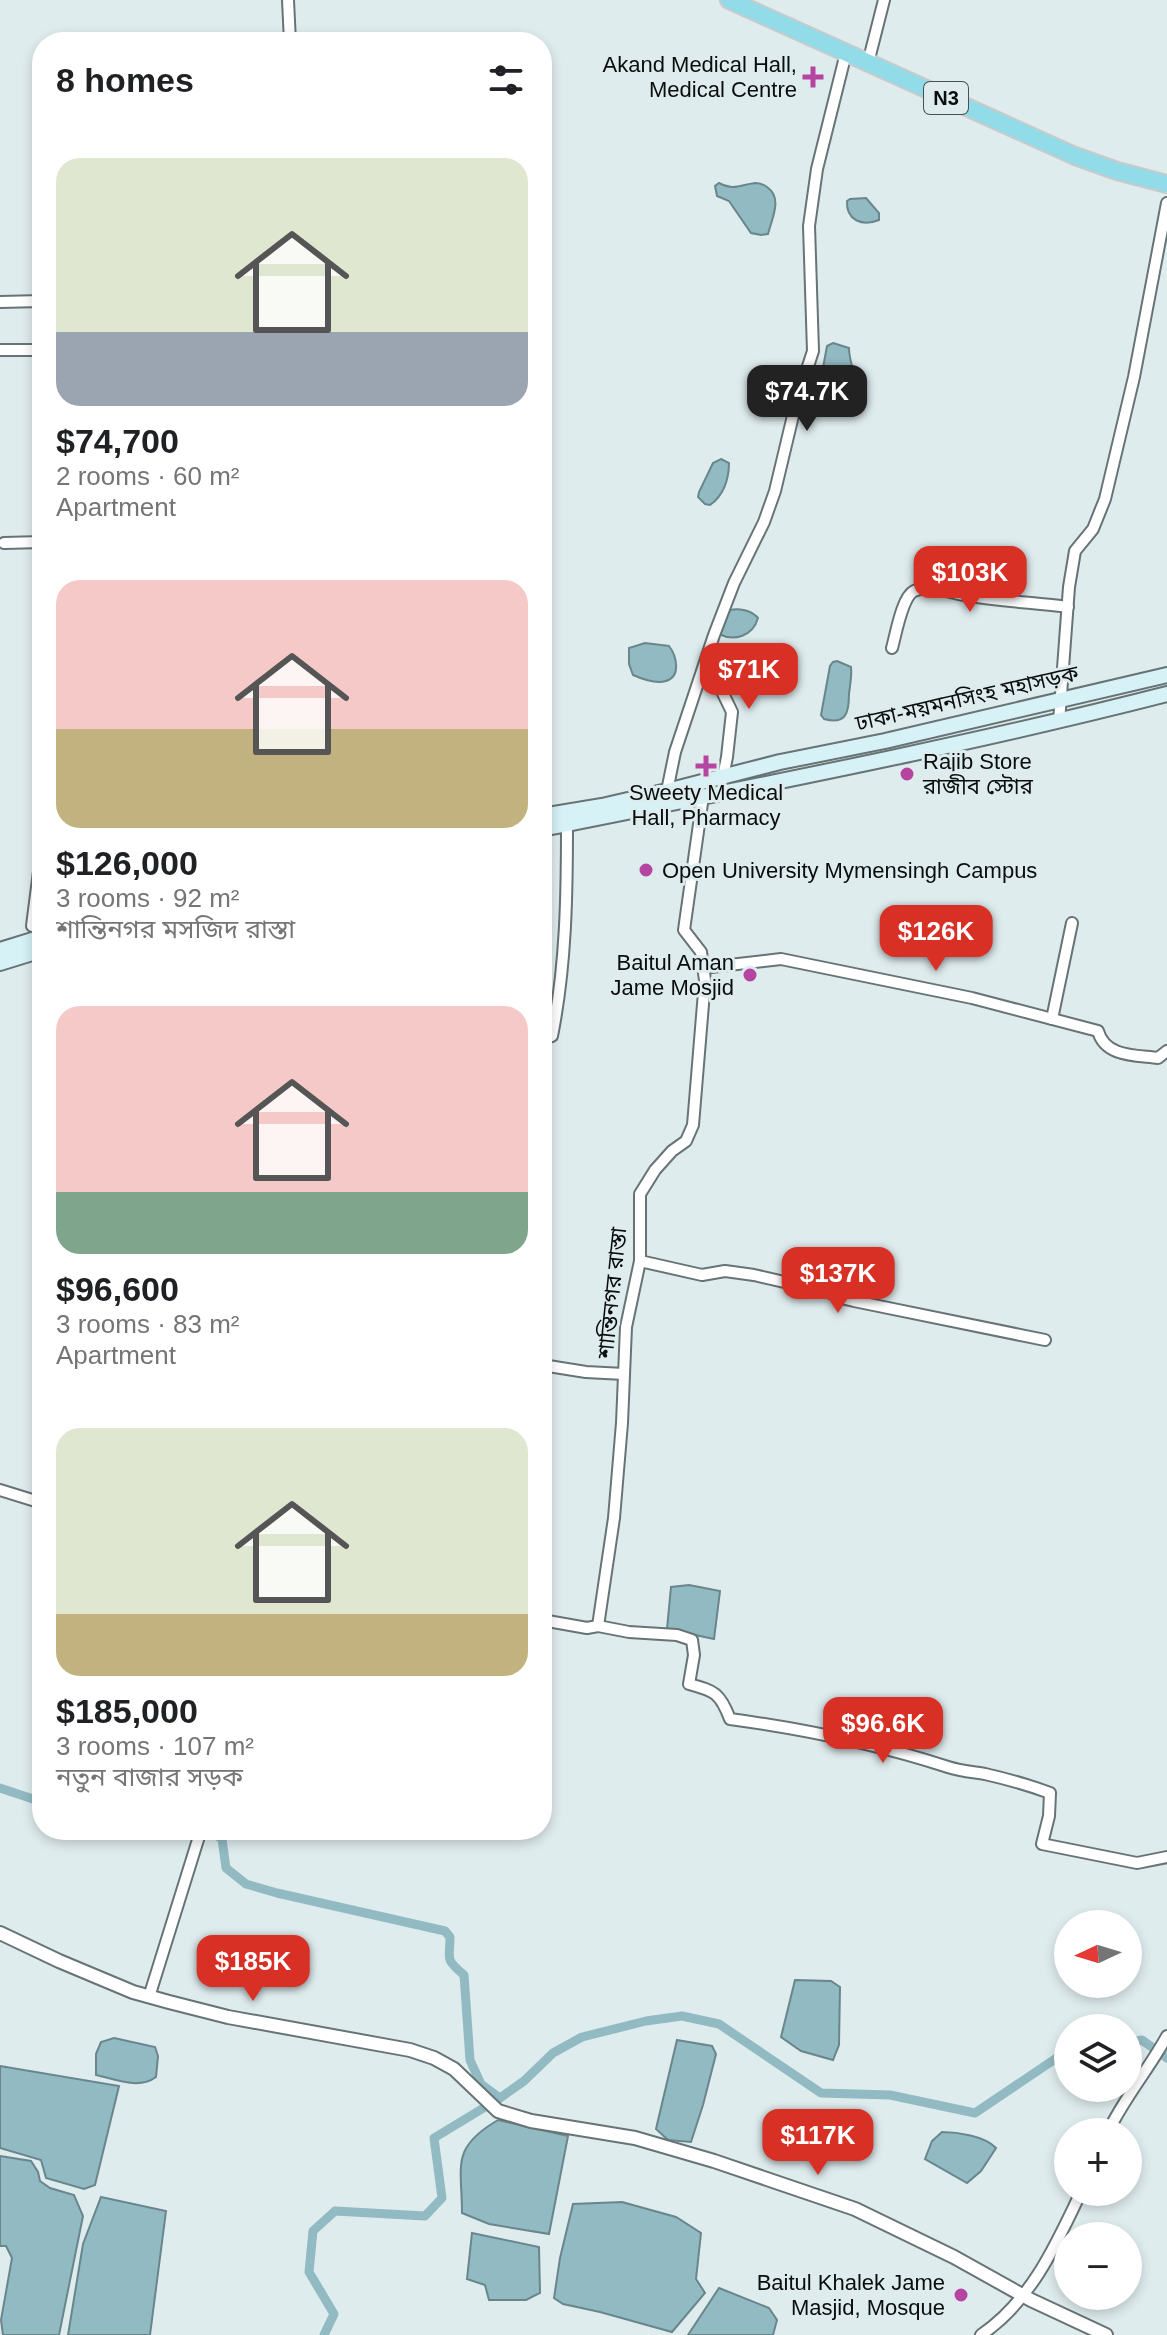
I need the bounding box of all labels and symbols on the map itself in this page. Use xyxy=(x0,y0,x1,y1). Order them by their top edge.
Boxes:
place label: Akand Medical Hall, Medical Centre xyxy=(603,52,797,102)
marker: Akand Medical Hall, Medical Centre xyxy=(804,68,822,86)
road number: N3 xyxy=(924,82,968,114)
pin: $74.7K xyxy=(742,365,872,433)
pin: $103K xyxy=(914,546,1026,614)
pin: $71K xyxy=(702,643,796,711)
street label: ঢাকা-ময়মনসিংহ মহাসড়ক xyxy=(852,660,1081,736)
place label: Rajib Store রাজীব স্টোর xyxy=(922,749,1034,799)
marker: Sweety Medical Hall, Pharmacy xyxy=(697,757,715,775)
marker: Rajib Store রাজীব স্টোর xyxy=(898,765,916,783)
place label: Sweety Medical Hall, Pharmacy xyxy=(629,780,783,830)
place label: Open University Mymensingh Campus xyxy=(662,858,1037,883)
marker: Open University Mymensingh Campus xyxy=(637,861,655,879)
pin: $126K xyxy=(880,905,992,973)
place label: Baitul Aman Jame Mosjid xyxy=(611,950,734,1000)
marker: Baitul Aman Jame Mosjid xyxy=(741,966,759,984)
street label: শান্তিনগর রাস্তা xyxy=(593,1225,631,1361)
pin: $137K xyxy=(782,1247,894,1315)
pin: $96.6K xyxy=(818,1697,948,1765)
north arrow xyxy=(1054,1910,1142,1998)
pin: $185K xyxy=(197,1935,309,2003)
pin: $117K xyxy=(762,2109,874,2177)
place label: Baitul Khalek Jame Masjid, Mosque xyxy=(757,2270,945,2320)
marker: Baitul Khalek Jame Masjid, Mosque xyxy=(952,2286,970,2304)

